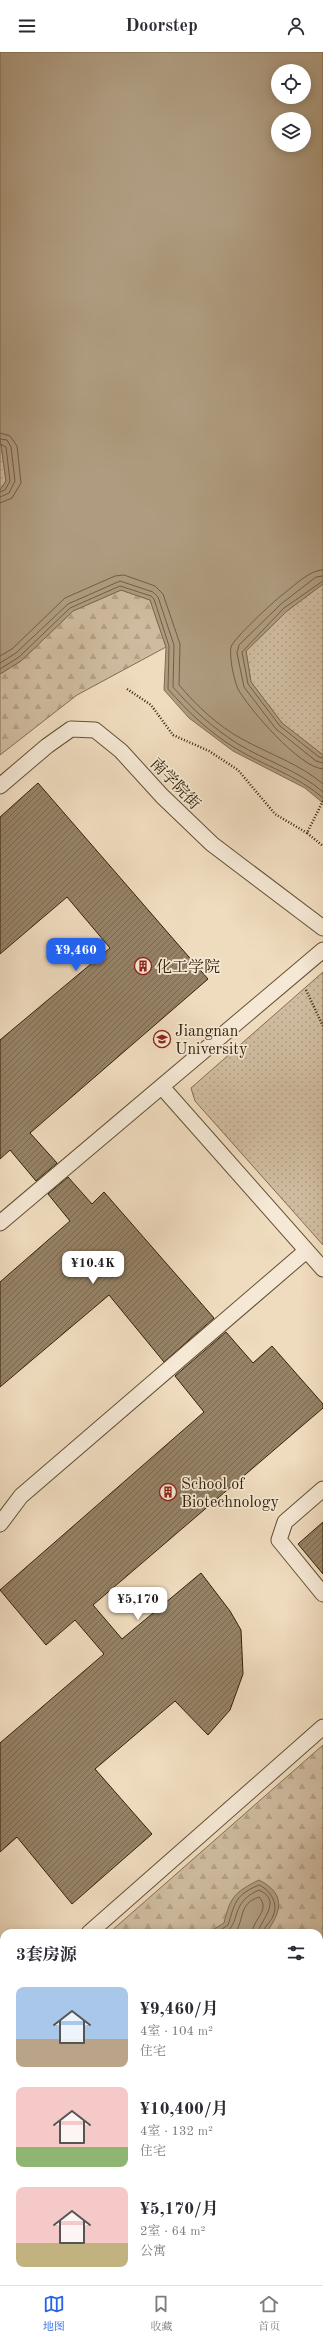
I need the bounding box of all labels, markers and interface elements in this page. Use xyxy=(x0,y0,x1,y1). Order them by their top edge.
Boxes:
icon: menu xyxy=(16,15,38,37)
icon: person xyxy=(285,15,307,37)
text: Doorstep xyxy=(125,17,198,35)
map controls xyxy=(271,64,311,152)
button: locate xyxy=(271,64,311,104)
button: layers xyxy=(271,112,311,152)
street label: 南学院街 xyxy=(147,754,204,813)
pin: ¥9,460 xyxy=(43,938,109,972)
text: ¥9,460 xyxy=(55,944,97,957)
building icon: 化工学院 xyxy=(133,956,153,976)
place label: 化工学院 xyxy=(156,958,220,976)
place label: Jiangnan University xyxy=(175,1024,248,1058)
school or university icon: Jiangnan University xyxy=(152,1029,172,1049)
pin: ¥10.4K xyxy=(60,1251,126,1285)
text: ¥10.4K xyxy=(71,1257,115,1270)
place label: School of Biotechnology xyxy=(181,1477,279,1511)
building icon: School of Biotechnology xyxy=(158,1482,178,1502)
pin: ¥5,170 xyxy=(105,1587,171,1621)
text: ¥5,170 xyxy=(117,1593,159,1606)
icon: filters xyxy=(285,1942,307,1964)
text: 3套房源 xyxy=(16,1947,77,1964)
text: ¥9,460/月 xyxy=(140,2001,219,2018)
icon: home xyxy=(48,2003,96,2051)
text: 4室 · 104 m² xyxy=(140,2025,213,2038)
text: 住宅 xyxy=(140,2045,166,2058)
text: ¥10,400/月 xyxy=(140,2101,229,2118)
icon: home xyxy=(48,2103,96,2151)
text: 4室 · 132 m² xyxy=(140,2125,213,2138)
text: 住宅 xyxy=(140,2145,166,2158)
text: ¥5,170/月 xyxy=(140,2201,219,2218)
icon: home xyxy=(48,2203,96,2251)
text: 2室 · 64 m² xyxy=(140,2225,205,2238)
text: 公寓 xyxy=(140,2245,166,2258)
tab: 地图 xyxy=(43,2293,65,2335)
tab: 收藏 xyxy=(150,2293,172,2335)
tab: 首页 xyxy=(258,2293,280,2335)

